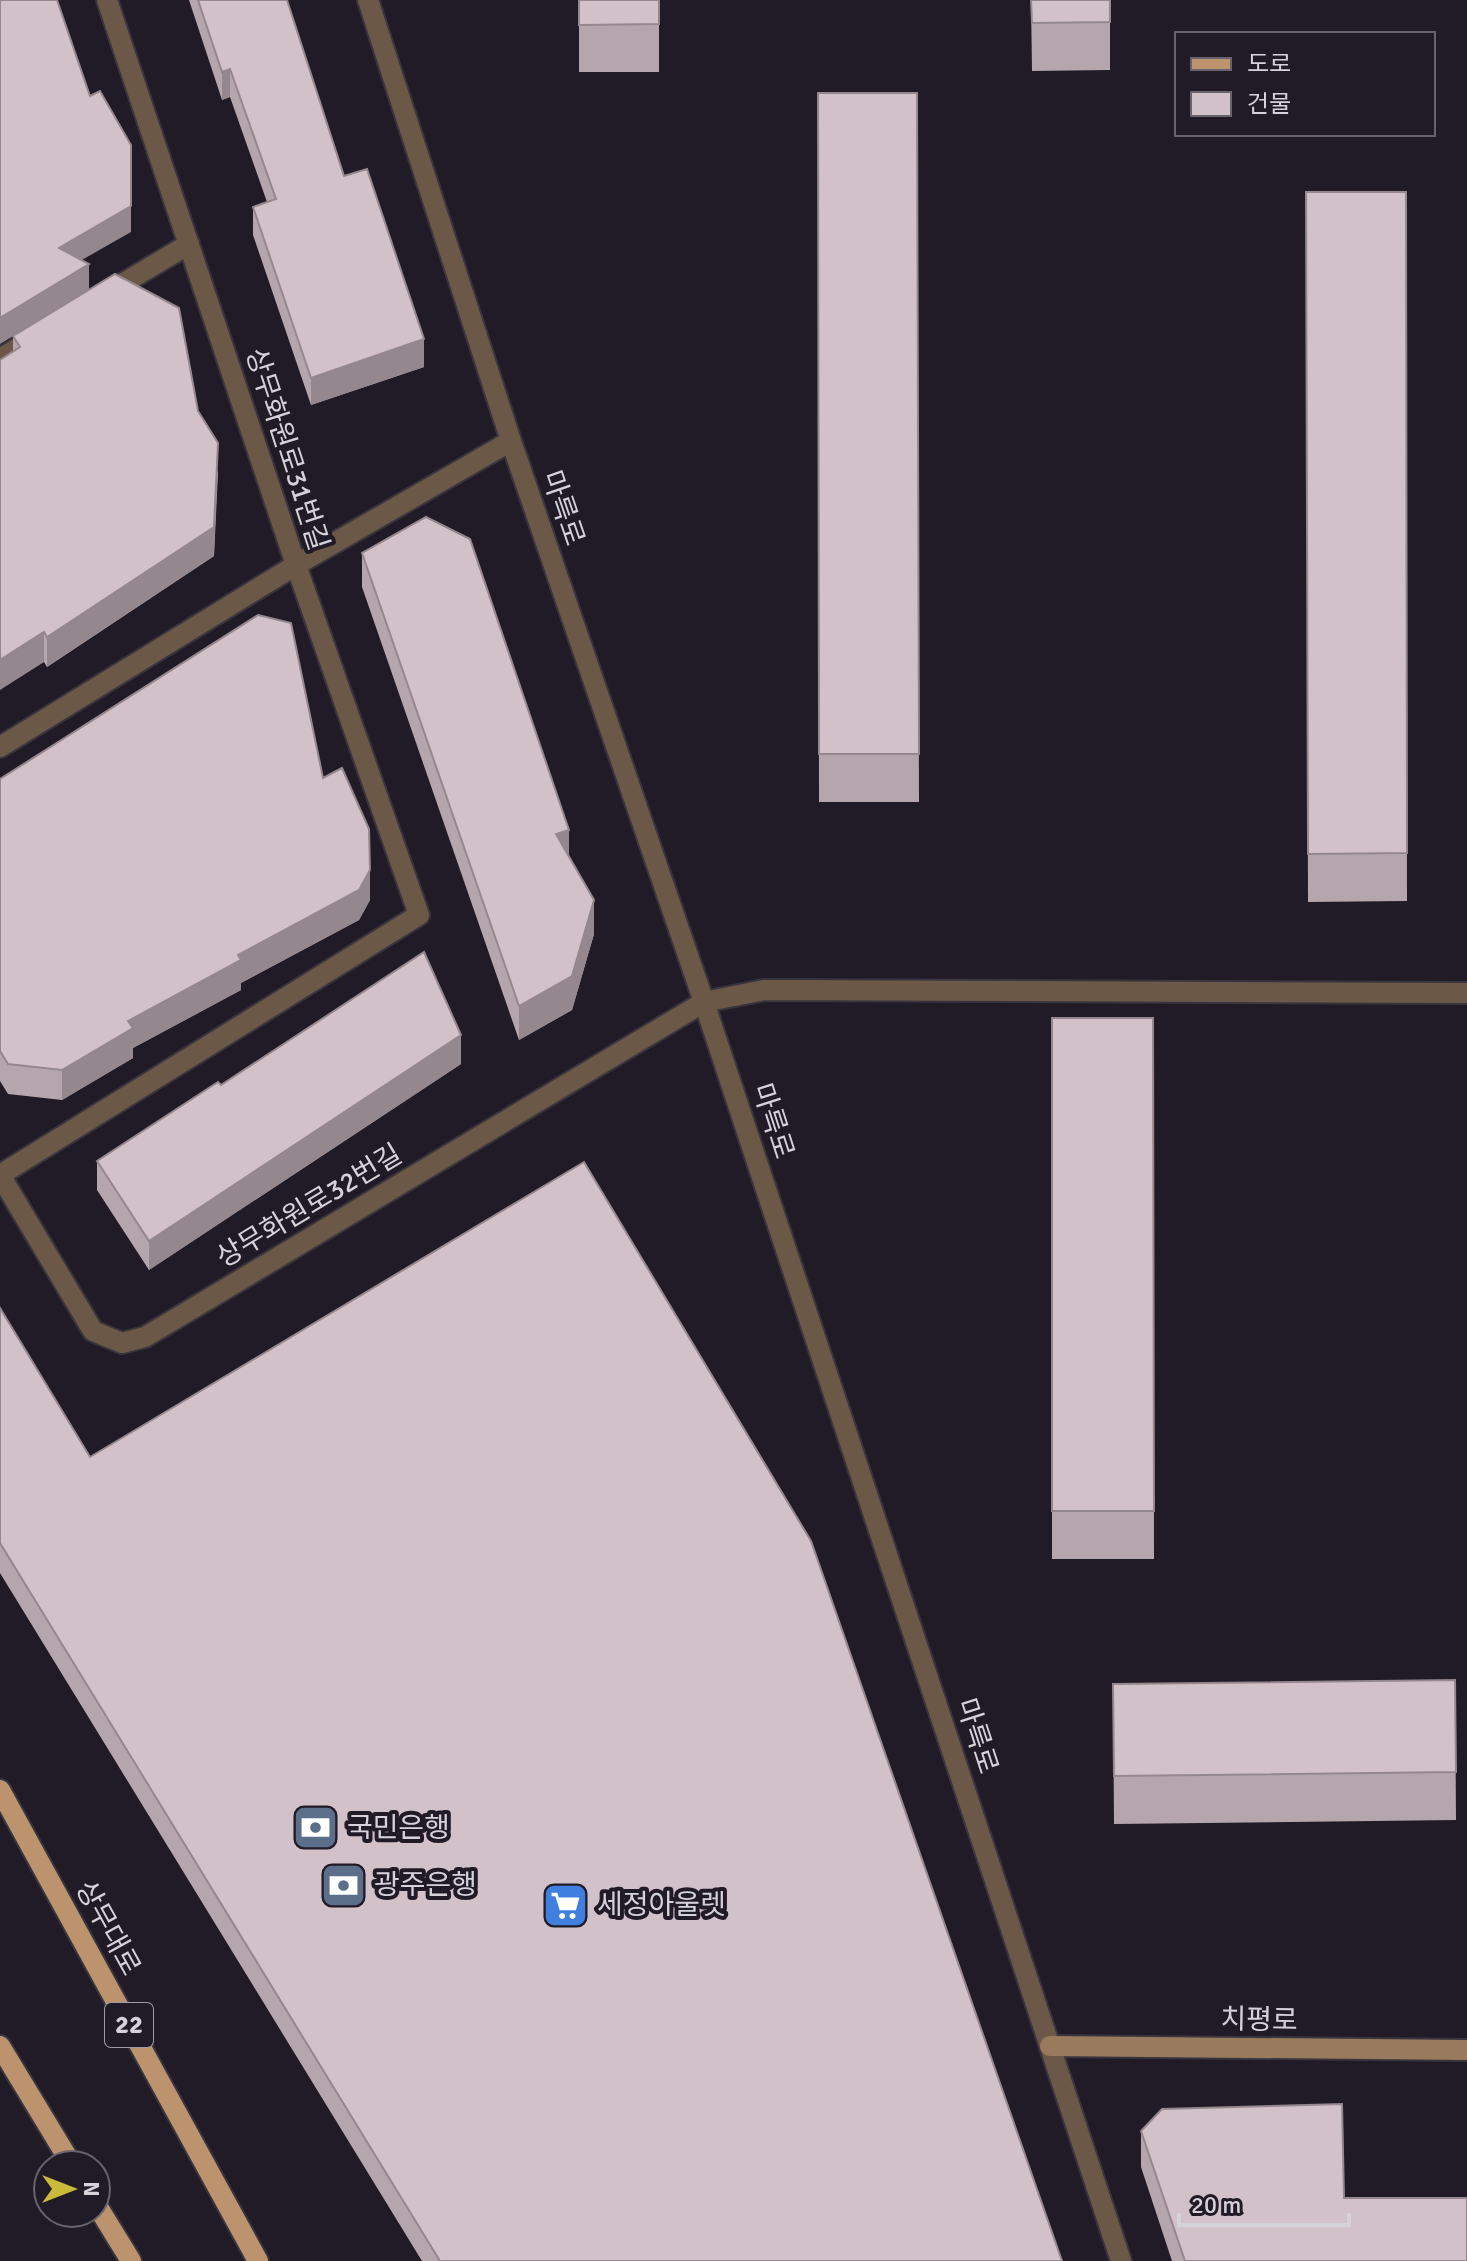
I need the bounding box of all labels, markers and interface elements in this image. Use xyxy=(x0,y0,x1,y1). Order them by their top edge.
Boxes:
legend xyxy=(1175,32,1435,136)
text: 도로 xyxy=(1247,49,1291,79)
text: 건물 xyxy=(1247,89,1291,119)
street label: 상무화원로31번길 xyxy=(238,344,336,554)
street label: 마륵로 xyxy=(534,466,592,550)
street label: 마륵로 xyxy=(745,1079,801,1163)
street label: 상무화원로32번길 xyxy=(210,1137,408,1275)
street label: 마륵로 xyxy=(949,1694,1005,1778)
bank icon: 국민은행 xyxy=(292,1804,340,1852)
place label: 국민은행 xyxy=(347,1811,450,1845)
bank icon: 광주은행 xyxy=(319,1861,367,1909)
place label: 광주은행 xyxy=(374,1868,477,1902)
street label: 상무대로 xyxy=(68,1875,148,1981)
supermarket icon: 세정아울렛 xyxy=(542,1881,590,1929)
place label: 세정아울렛 xyxy=(597,1888,726,1922)
street label: 치평로 xyxy=(1220,2002,1298,2038)
road number: 22 xyxy=(105,2003,153,2047)
north arrow xyxy=(32,2149,112,2229)
scale bar xyxy=(1179,2177,1349,2227)
text: N xyxy=(78,2181,105,2197)
text: 20 m xyxy=(1191,2190,1241,2220)

